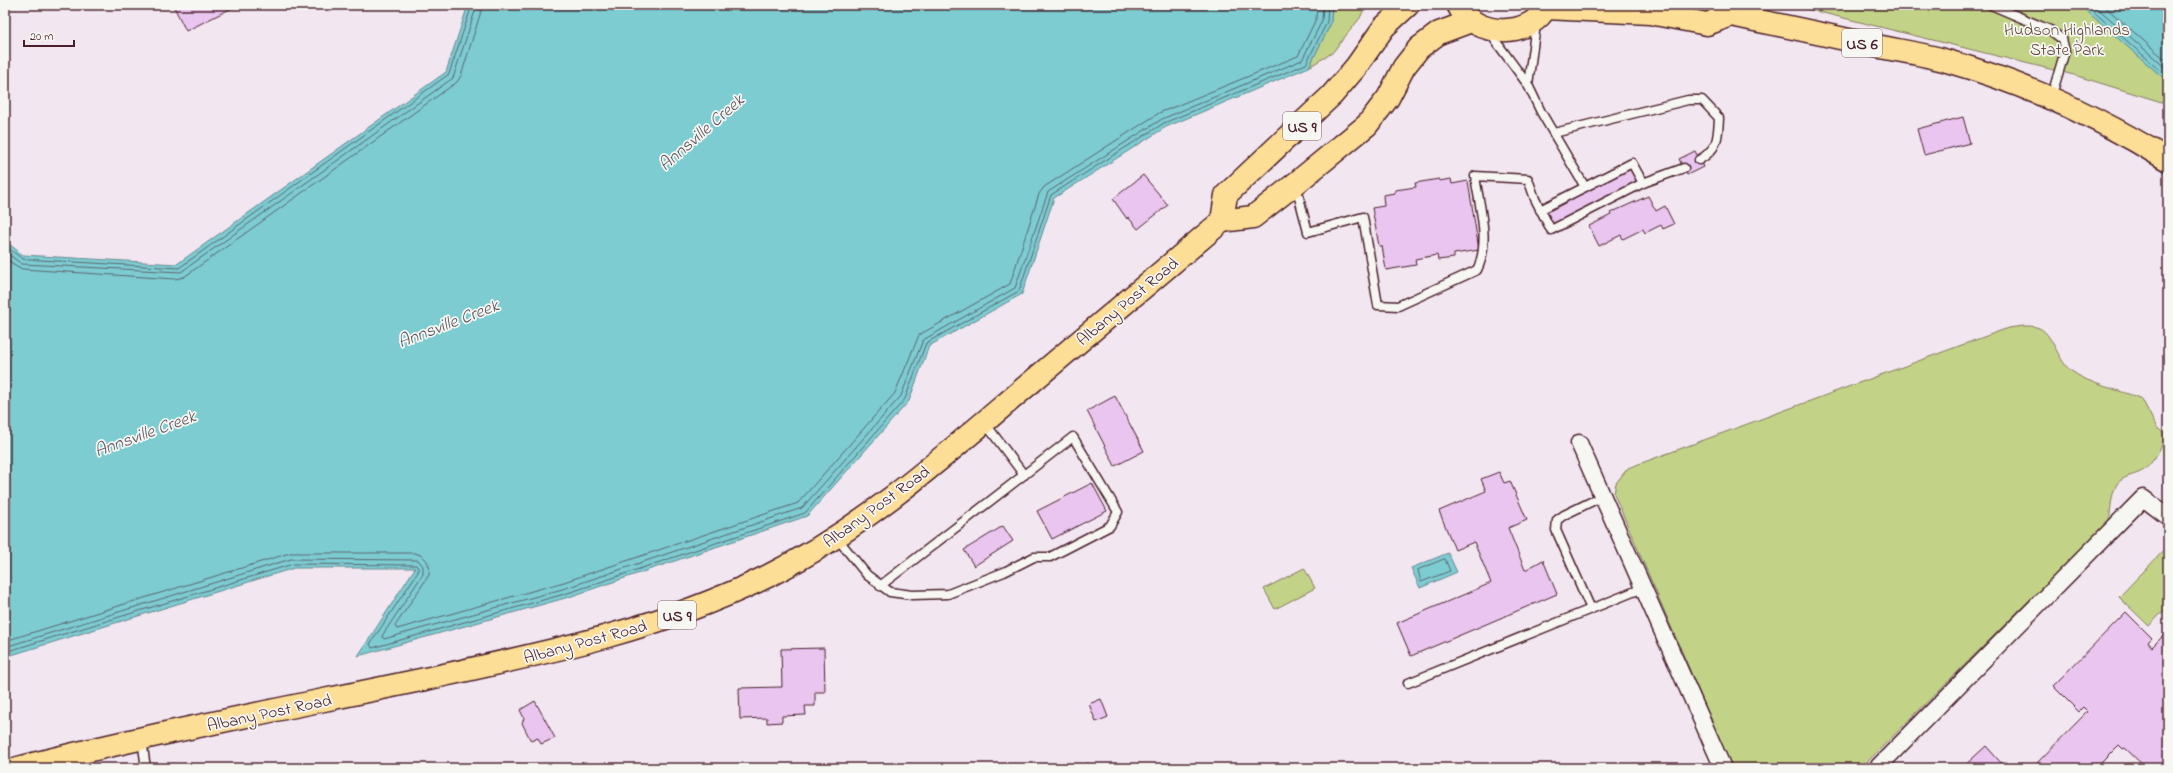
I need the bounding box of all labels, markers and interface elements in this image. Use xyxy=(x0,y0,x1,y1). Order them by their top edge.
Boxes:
park label: Hudson Highlands State Park xyxy=(2004,18,2130,63)
scale bar xyxy=(24,22,74,48)
text: 20 m xyxy=(30,28,53,46)
road number: US 6 xyxy=(1842,29,1882,57)
water label: Annsville Creek xyxy=(654,88,752,178)
road number: US 9 xyxy=(1283,112,1321,140)
street label: Albany Post Road xyxy=(1071,252,1186,353)
water label: Annsville Creek xyxy=(394,293,504,356)
water label: Annsville Creek xyxy=(91,404,201,465)
street label: Albany Post Road xyxy=(818,460,936,555)
road number: US 9 xyxy=(658,601,696,629)
street label: Albany Post Road xyxy=(521,614,651,672)
street label: Albany Post Road xyxy=(205,688,335,740)

